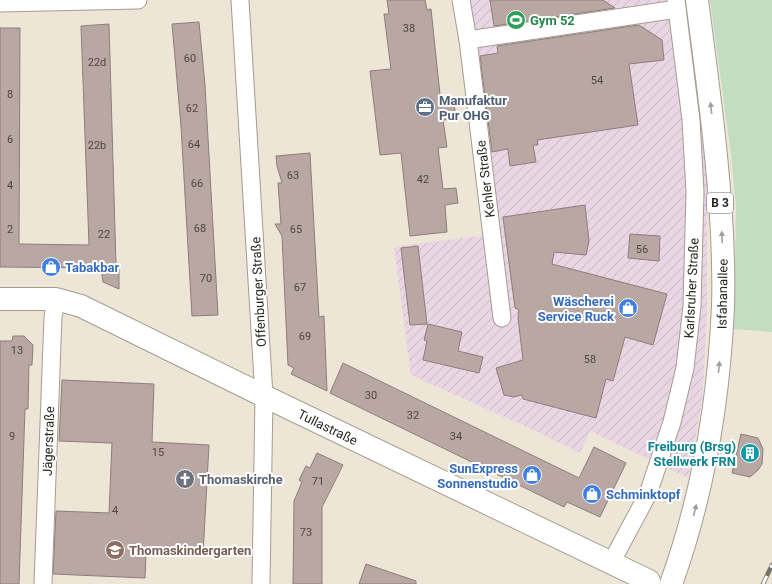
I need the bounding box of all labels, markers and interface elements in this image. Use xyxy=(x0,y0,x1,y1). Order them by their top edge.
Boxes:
sports icon: Gym 52 xyxy=(505,9,527,31)
place label: Gym 52 xyxy=(530,13,575,28)
house number: 38 xyxy=(403,22,415,35)
house number: 60 xyxy=(184,52,196,65)
house number: 22d xyxy=(88,56,106,69)
house number: 54 xyxy=(591,74,603,87)
house number: 8 xyxy=(7,88,13,101)
place label: Manufaktur Pur OHG xyxy=(439,93,507,123)
office icon: Manufaktur Pur OHG xyxy=(414,96,436,118)
house number: 62 xyxy=(186,102,198,115)
one-way arrow xyxy=(708,102,714,114)
house number: 6 xyxy=(7,133,13,146)
house number: 64 xyxy=(188,138,200,151)
house number: 22b xyxy=(88,139,106,152)
street label: Kehler Straße xyxy=(473,139,498,218)
house number: 63 xyxy=(287,169,299,182)
house number: 42 xyxy=(417,173,429,186)
house number: 66 xyxy=(191,177,203,190)
house number: 4 xyxy=(7,179,13,192)
road number: B 3 xyxy=(707,193,733,213)
house number: 68 xyxy=(194,222,206,235)
house number: 2 xyxy=(7,223,13,236)
house number: 65 xyxy=(290,223,302,236)
house number: 22 xyxy=(98,228,110,241)
one-way arrow xyxy=(718,231,725,243)
street label: Offenburger Straße xyxy=(248,236,269,347)
street label: Karlsruher Straße xyxy=(681,237,702,339)
house number: 56 xyxy=(636,243,648,256)
shop icon: Tabakbar xyxy=(40,256,62,278)
street label: Isfahanallee xyxy=(714,259,731,329)
place label: Tabakbar xyxy=(65,260,120,275)
house number: 70 xyxy=(200,272,212,285)
house number: 67 xyxy=(294,281,306,294)
place label: Wäscherei Service Ruck xyxy=(538,294,615,324)
shop icon: Wäscherei Service Ruck xyxy=(617,297,639,319)
house number: 69 xyxy=(299,330,311,343)
house number: 13 xyxy=(11,344,23,357)
house number: 58 xyxy=(584,353,596,366)
one-way arrow xyxy=(716,361,722,373)
house number: 30 xyxy=(365,389,377,402)
street label: Jägerstraße xyxy=(40,406,57,476)
street label: Tullastraße xyxy=(295,407,360,448)
house number: 32 xyxy=(407,409,419,422)
house number: 9 xyxy=(9,430,15,443)
house number: 34 xyxy=(450,430,462,443)
place label: Freiburg (Brsg) Stellwerk FRN xyxy=(648,439,736,469)
building icon: Freiburg (Brsg) Stellwerk FRN xyxy=(739,442,761,464)
house number: 15 xyxy=(152,446,164,459)
place label: SunExpress Sonnenstudio xyxy=(437,461,518,491)
shop icon: SunExpress Sonnenstudio xyxy=(521,464,543,486)
church icon: Thomaskirche xyxy=(174,468,196,490)
place label: Thomaskirche xyxy=(199,472,283,487)
house number: 71 xyxy=(312,475,324,488)
shop icon: Schminktopf xyxy=(581,483,603,505)
place label: Schminktopf xyxy=(606,487,681,502)
house number: 4 xyxy=(112,504,118,517)
one-way arrow xyxy=(692,504,698,516)
house number: 73 xyxy=(300,526,312,539)
school or university icon: Thomaskindergarten xyxy=(104,539,126,561)
place label: Thomaskindergarten xyxy=(129,543,251,558)

